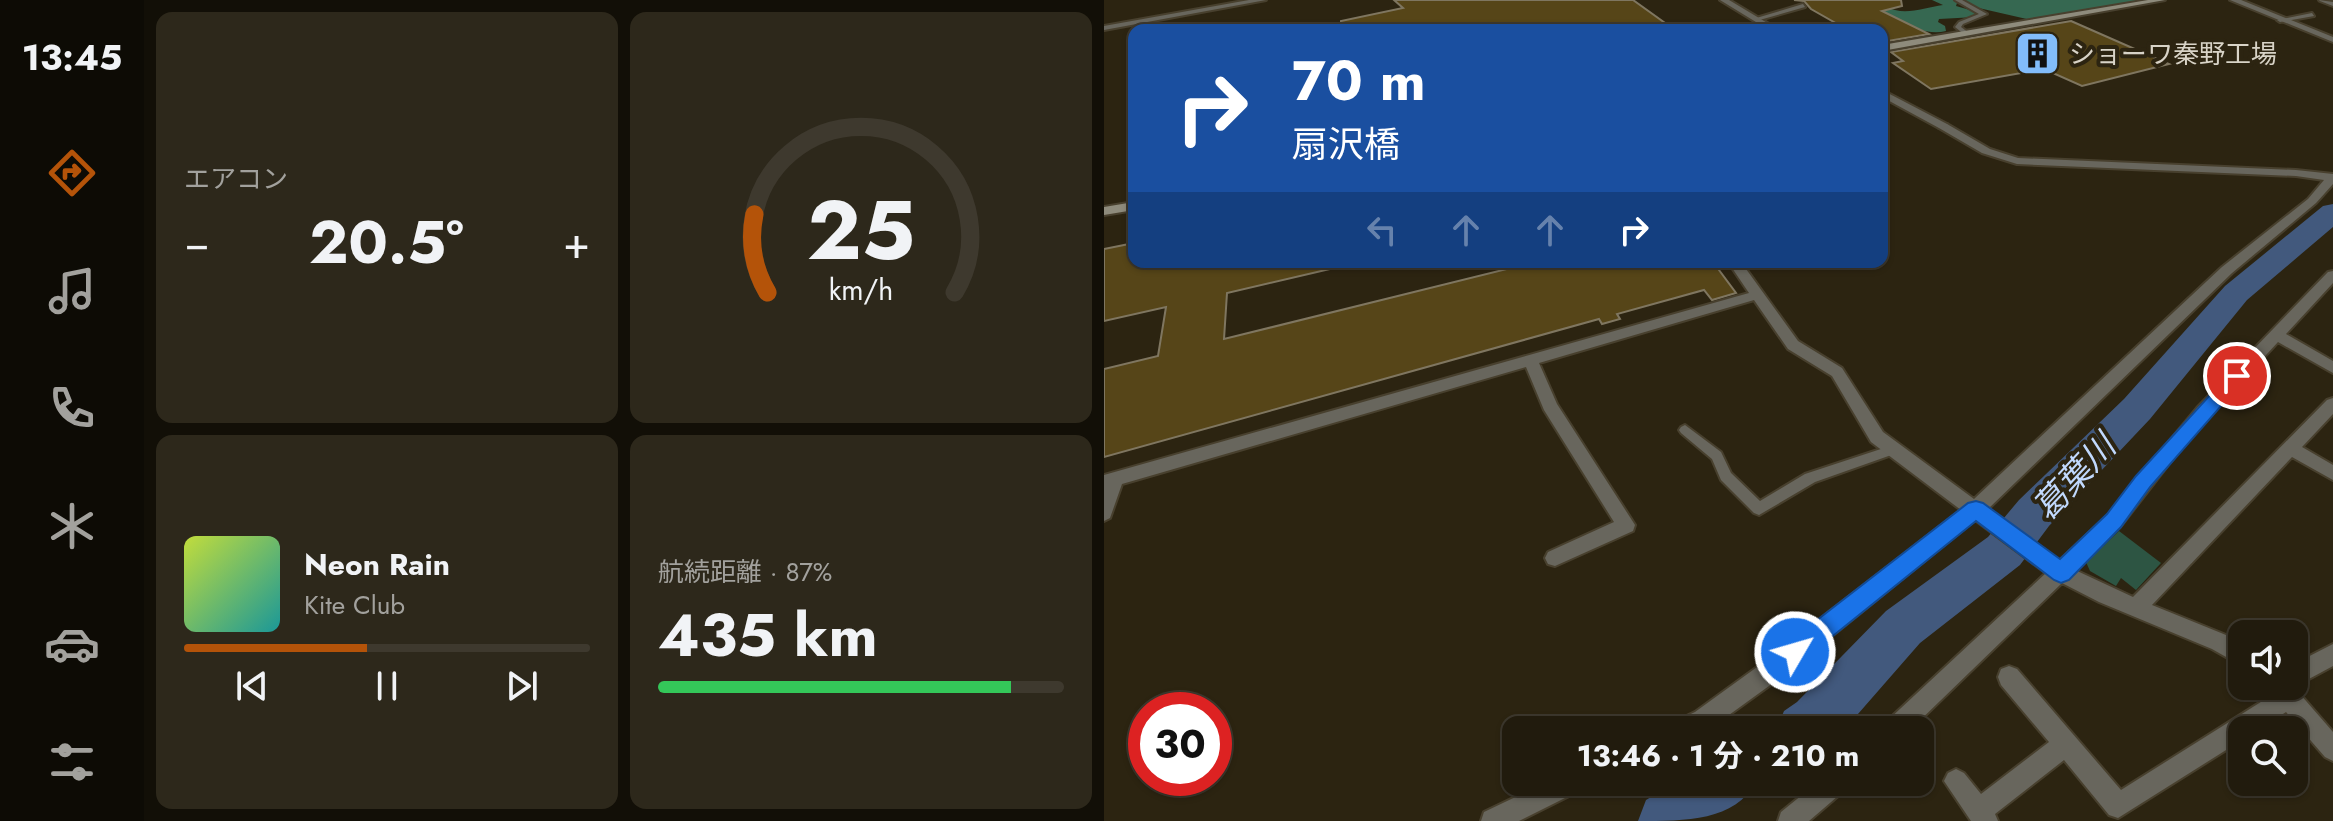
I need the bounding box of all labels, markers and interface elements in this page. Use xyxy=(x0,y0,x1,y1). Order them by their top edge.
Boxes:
building icon: ショーワ秦野工場 xyxy=(2014,30,2062,78)
text: 13:45 xyxy=(22,31,122,83)
place label: ショーワ秦野工場 xyxy=(2069,35,2277,73)
text: 70 m xyxy=(1292,40,1426,121)
icon: right xyxy=(1160,56,1264,160)
text: 扇沢橋 xyxy=(1292,118,1400,170)
icon: directions xyxy=(44,145,100,201)
text: エアコン xyxy=(184,160,288,198)
text: 25 xyxy=(807,170,915,290)
text: 20.5° xyxy=(309,199,464,286)
icon: left xyxy=(1360,208,1404,252)
icon: ahead xyxy=(1444,208,1488,252)
icon: ahead xyxy=(1528,208,1572,252)
icon: right xyxy=(1612,208,1656,252)
text: − xyxy=(184,211,210,275)
text: + xyxy=(563,211,590,275)
icon: music xyxy=(44,263,100,319)
text: km/h xyxy=(829,269,893,311)
pin xyxy=(2203,342,2271,410)
icon: arrive xyxy=(2215,354,2259,398)
icon: phone xyxy=(44,380,100,436)
water label: 葛葉川 xyxy=(2022,421,2129,531)
icon: climate xyxy=(44,498,100,554)
text: Neon Rain xyxy=(304,543,450,586)
text: 航続距離 · 87% xyxy=(658,553,832,591)
text: Kite Club xyxy=(304,586,405,624)
text: 435 km xyxy=(658,592,878,679)
position arrow xyxy=(1753,610,1837,694)
icon: car xyxy=(44,616,100,672)
map controls xyxy=(2228,620,2308,796)
button: sound xyxy=(2228,620,2308,700)
icon: previous xyxy=(230,664,274,708)
icon: pause xyxy=(365,664,409,708)
icon: next xyxy=(500,664,544,708)
speed limit sign: 30 xyxy=(1128,692,1232,796)
button: search xyxy=(2228,716,2308,796)
icon: filters xyxy=(44,734,100,790)
text: 13:46 · 1 分 · 210 m xyxy=(1577,734,1859,777)

